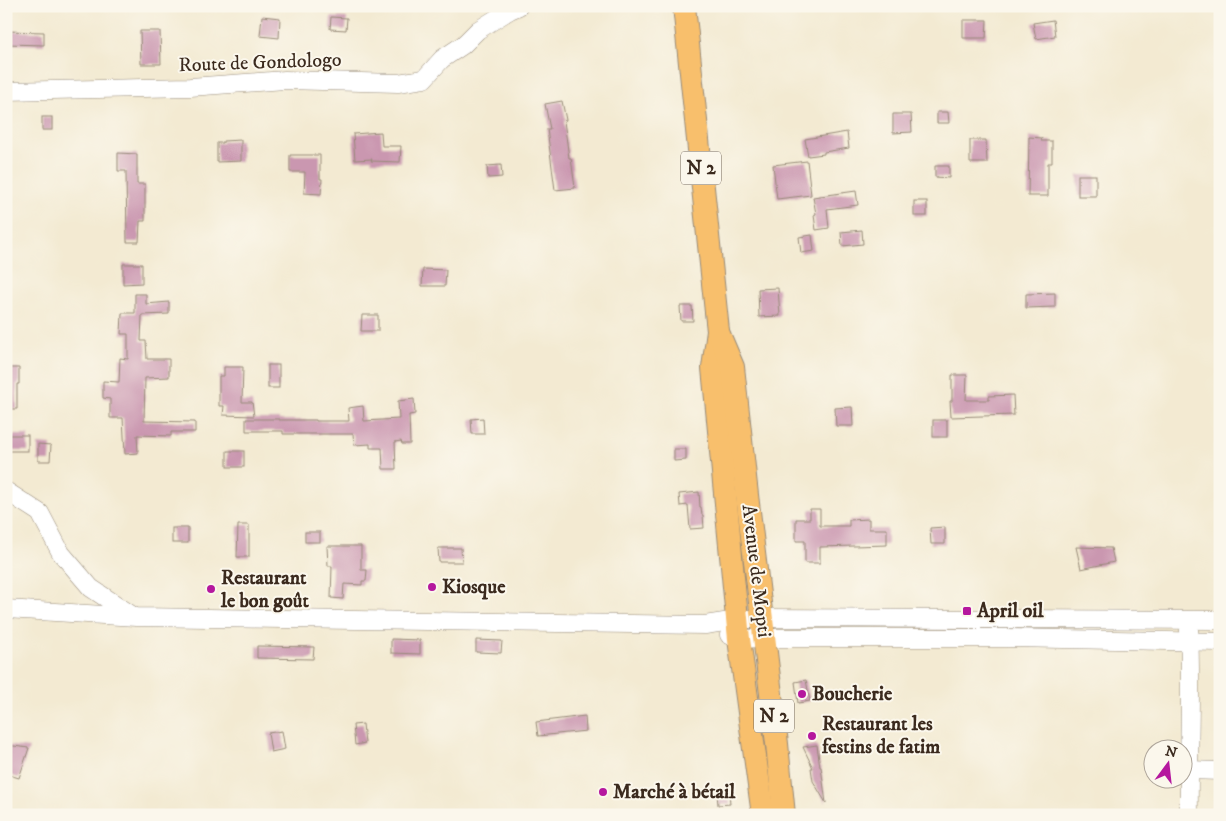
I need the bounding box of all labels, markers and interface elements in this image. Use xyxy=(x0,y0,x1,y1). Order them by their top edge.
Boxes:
street label: Route de Gondologo xyxy=(178,48,342,78)
road number: N 2 xyxy=(681,152,721,184)
street label: Avenue de Mopti xyxy=(735,503,777,639)
place label: Restaurant le bon goût xyxy=(220,566,309,614)
place label: Kiosque xyxy=(442,575,506,600)
marker: Kiosque xyxy=(426,581,438,593)
marker: Restaurant le bon goût xyxy=(205,583,217,595)
place label: April oil xyxy=(976,599,1044,624)
marker: April oil xyxy=(961,605,973,617)
place label: Boucherie xyxy=(812,682,893,707)
marker: Boucherie xyxy=(796,688,808,700)
road number: N 2 xyxy=(754,699,794,732)
place label: Restaurant les festins de fatim xyxy=(821,712,940,760)
marker: Restaurant les festins de fatim xyxy=(806,730,818,742)
north arrow xyxy=(1144,738,1194,788)
text: N xyxy=(1163,742,1179,763)
place label: Marché à bétail xyxy=(613,780,736,805)
marker: Marché à bétail xyxy=(597,786,609,798)

